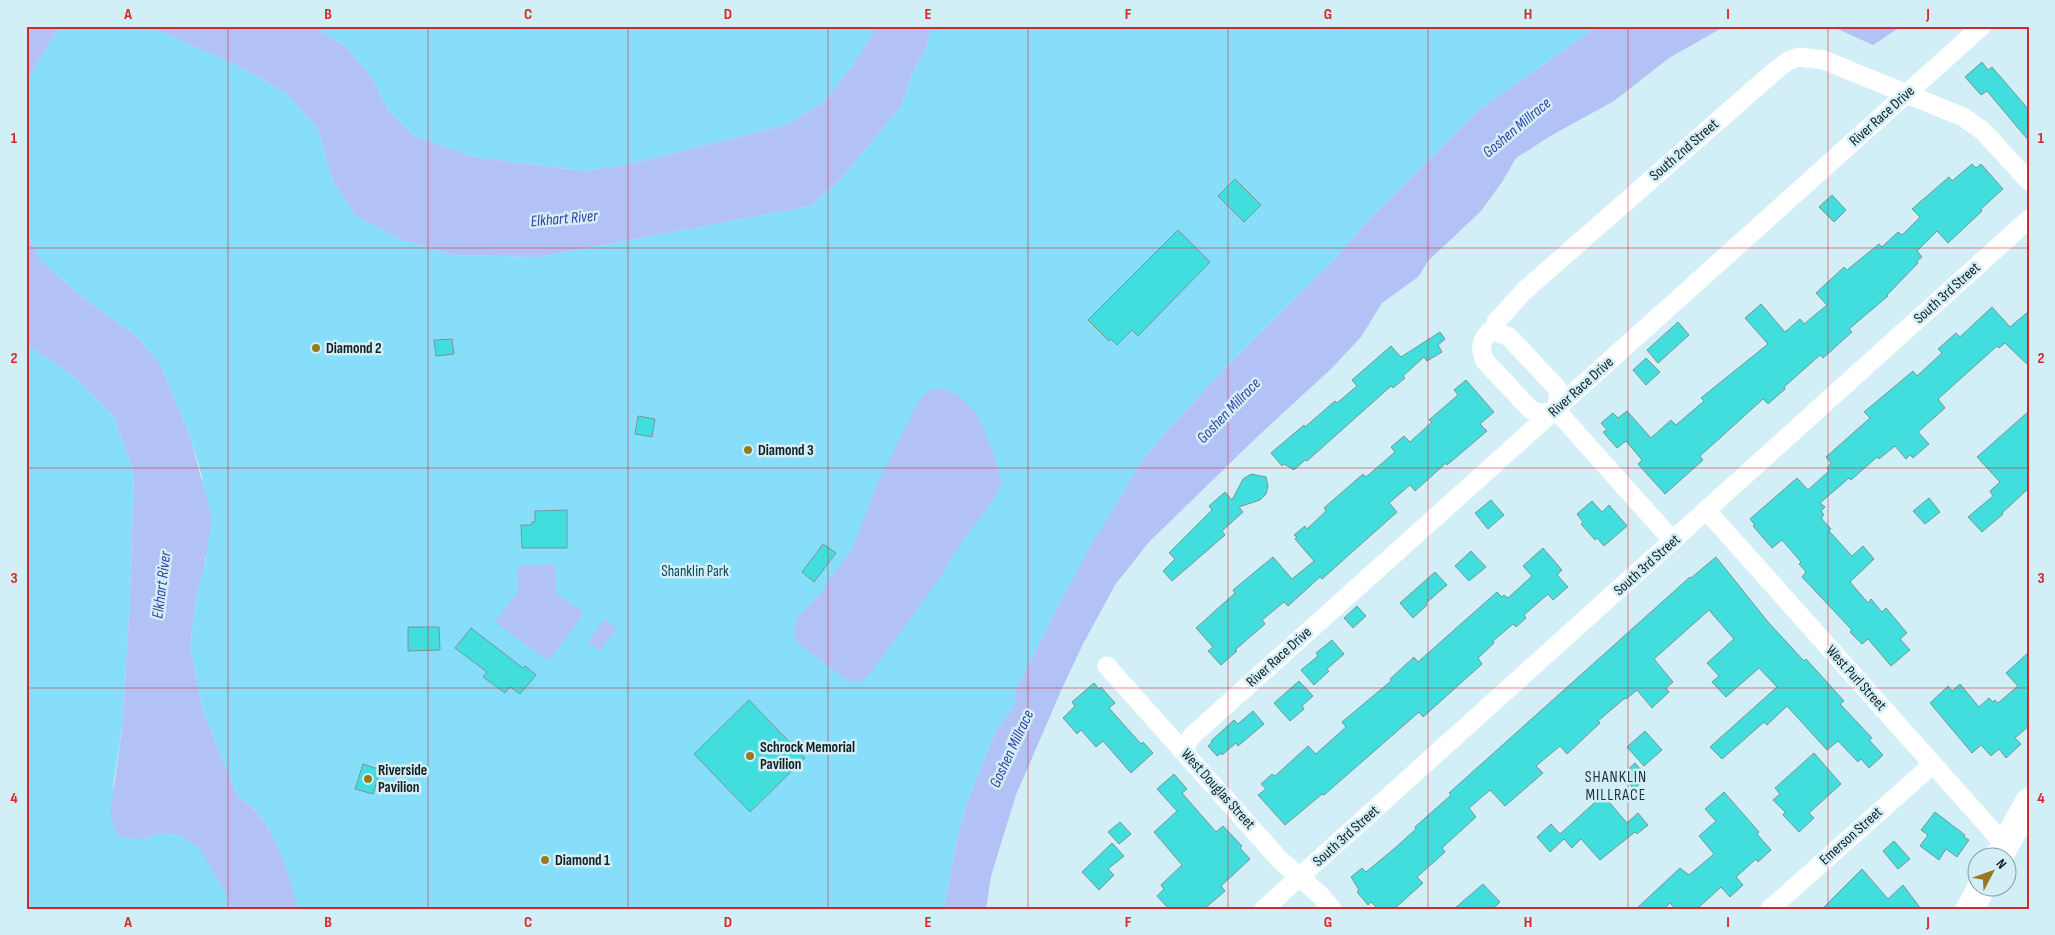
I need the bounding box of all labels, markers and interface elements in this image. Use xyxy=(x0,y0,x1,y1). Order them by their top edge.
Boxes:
text: A xyxy=(123,5,132,24)
text: B xyxy=(324,5,332,24)
text: C xyxy=(524,5,532,24)
text: D xyxy=(724,5,732,24)
text: E xyxy=(925,5,932,24)
text: F xyxy=(1125,5,1132,24)
text: G xyxy=(1324,5,1332,24)
text: H xyxy=(1524,5,1532,24)
text: I xyxy=(1726,5,1730,24)
text: J xyxy=(1925,5,1930,24)
street label: River Race Drive xyxy=(1845,82,1919,150)
water label: Goshen Millrace xyxy=(1479,94,1555,162)
street label: South 2nd Street xyxy=(1646,115,1723,185)
text: 1 xyxy=(11,129,18,148)
text: 1 xyxy=(2038,129,2045,148)
water label: Elkhart River xyxy=(530,207,599,231)
street label: South 3rd Street xyxy=(1910,258,1984,328)
place label: Diamond 2 xyxy=(326,339,382,358)
marker: Diamond 2 xyxy=(310,342,322,354)
text: 2 xyxy=(10,349,18,368)
text: 2 xyxy=(2037,349,2045,368)
street label: River Race Drive xyxy=(1544,353,1618,421)
water label: Goshen Millrace xyxy=(1193,374,1265,448)
place label: Diamond 3 xyxy=(758,441,814,460)
marker: Diamond 3 xyxy=(742,444,754,456)
street label: South 3rd Street xyxy=(1610,530,1684,600)
water label: Elkhart River xyxy=(148,550,176,620)
park label: Shanklin Park xyxy=(661,562,729,581)
text: 3 xyxy=(10,569,18,588)
text: 3 xyxy=(2037,569,2045,588)
street label: River Race Drive xyxy=(1242,623,1316,691)
street label: West Purl Street xyxy=(1822,641,1891,715)
water label: Goshen Millrace xyxy=(986,707,1038,791)
place label: Schrock Memorial Pavilion xyxy=(760,738,855,774)
street label: West Douglas Street xyxy=(1177,745,1259,833)
marker: Schrock Memorial Pavilion xyxy=(744,750,756,762)
place label: Riverside Pavilion xyxy=(378,761,427,797)
district label: SHANKLIN MILLRACE xyxy=(1585,768,1647,805)
marker: Riverside Pavilion xyxy=(362,773,374,785)
text: 4 xyxy=(10,789,18,808)
text: 4 xyxy=(2037,789,2045,808)
street label: South 3rd Street xyxy=(1309,801,1383,871)
street label: Emerson Street xyxy=(1816,803,1887,869)
north arrow xyxy=(1968,848,2018,898)
place label: Diamond 1 xyxy=(555,851,610,870)
marker: Diamond 1 xyxy=(539,854,551,866)
text: N xyxy=(1993,855,2010,872)
text: A xyxy=(123,913,132,932)
text: B xyxy=(324,913,332,932)
text: C xyxy=(524,913,532,932)
text: D xyxy=(724,913,732,932)
text: E xyxy=(925,913,932,932)
text: F xyxy=(1125,913,1132,932)
text: G xyxy=(1324,913,1332,932)
text: H xyxy=(1524,913,1532,932)
text: I xyxy=(1726,913,1730,932)
text: J xyxy=(1925,913,1930,932)

